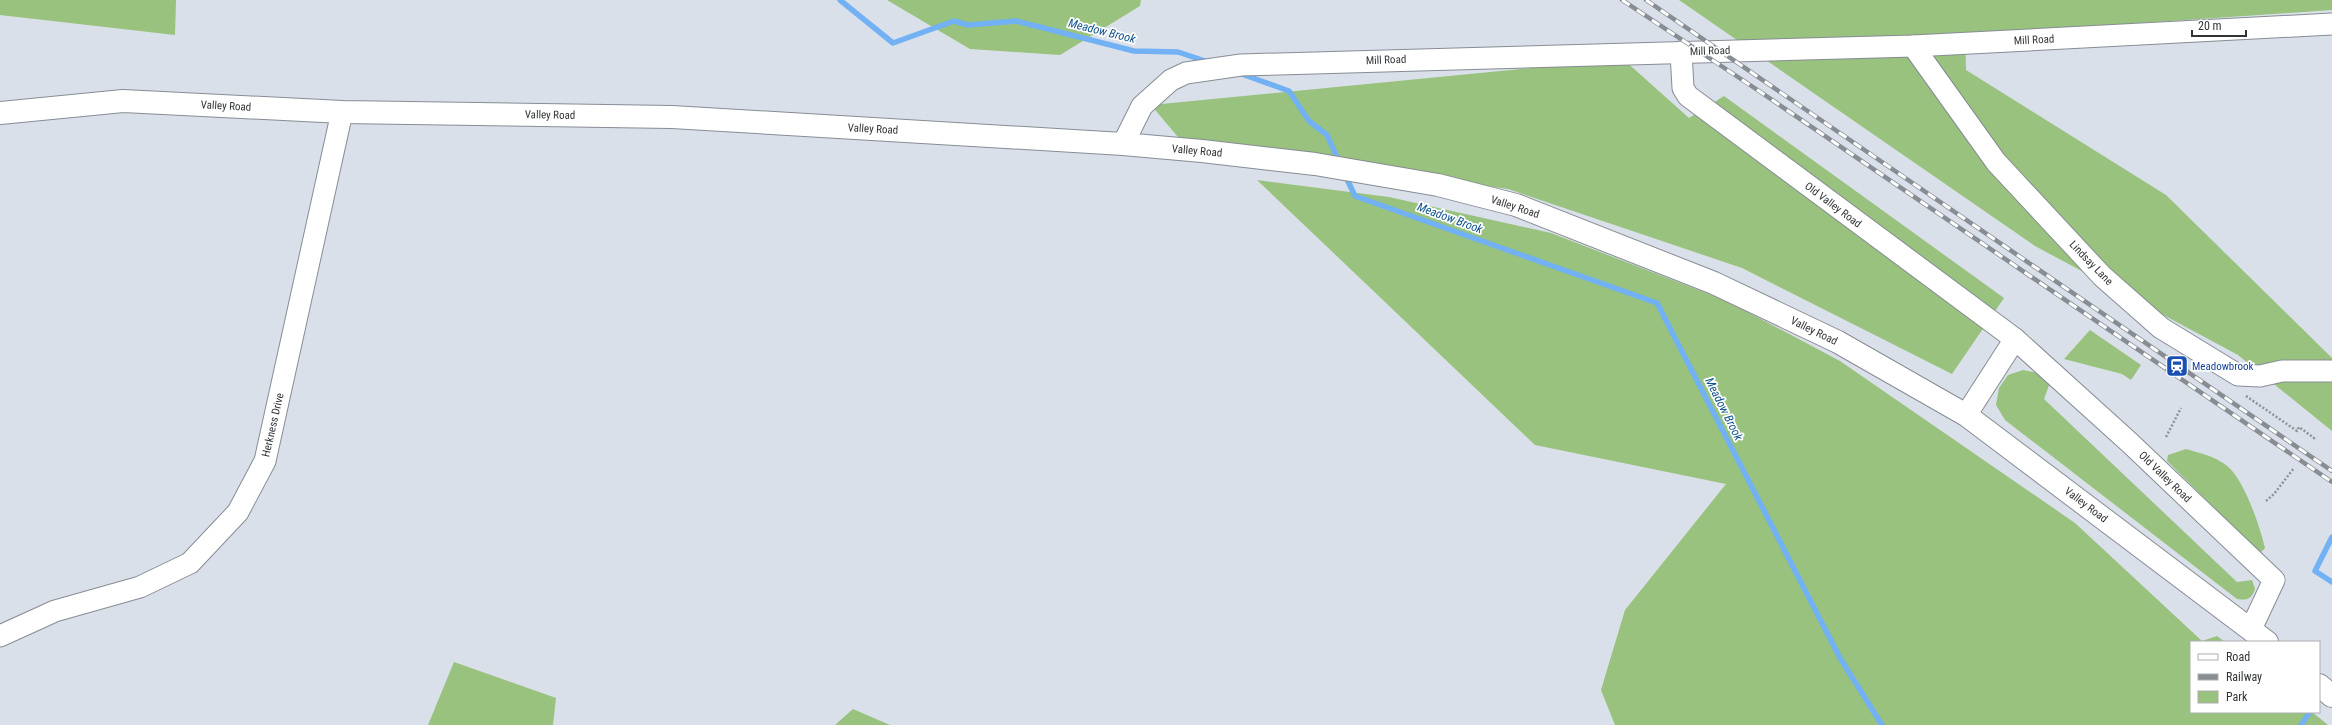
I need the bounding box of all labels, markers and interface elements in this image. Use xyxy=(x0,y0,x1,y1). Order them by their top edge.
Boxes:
scale bar xyxy=(2192,12,2246,38)
water label: Meadow Brook xyxy=(1067,16,1138,46)
text: 20 m xyxy=(2198,19,2222,33)
street label: Mill Road xyxy=(2013,32,2055,48)
street label: Mill Road xyxy=(1690,44,1730,58)
street label: Mill Road xyxy=(1366,53,1406,67)
street label: Valley Road xyxy=(200,98,252,114)
street label: Valley Road xyxy=(525,108,575,122)
street label: Valley Road xyxy=(847,121,899,137)
street label: Valley Road xyxy=(1171,142,1223,160)
street label: Old Valley Road xyxy=(1802,179,1864,231)
street label: Valley Road xyxy=(1489,193,1541,221)
water label: Meadow Brook xyxy=(1415,200,1485,237)
street label: Lindsay Lane xyxy=(2067,238,2115,288)
street label: Valley Road xyxy=(1788,314,1840,348)
station icon: Meadowbrook xyxy=(2164,353,2190,379)
place label: Meadowbrook xyxy=(2192,360,2254,373)
water label: Meadow Brook xyxy=(1702,375,1746,443)
street label: Herkness Drive xyxy=(259,392,287,458)
street label: Old Valley Road xyxy=(2136,449,2194,505)
street label: Valley Road xyxy=(2062,485,2110,525)
legend xyxy=(2190,641,2320,713)
text: Road xyxy=(2226,650,2250,664)
text: Railway xyxy=(2226,670,2262,684)
text: Park xyxy=(2226,690,2248,704)

